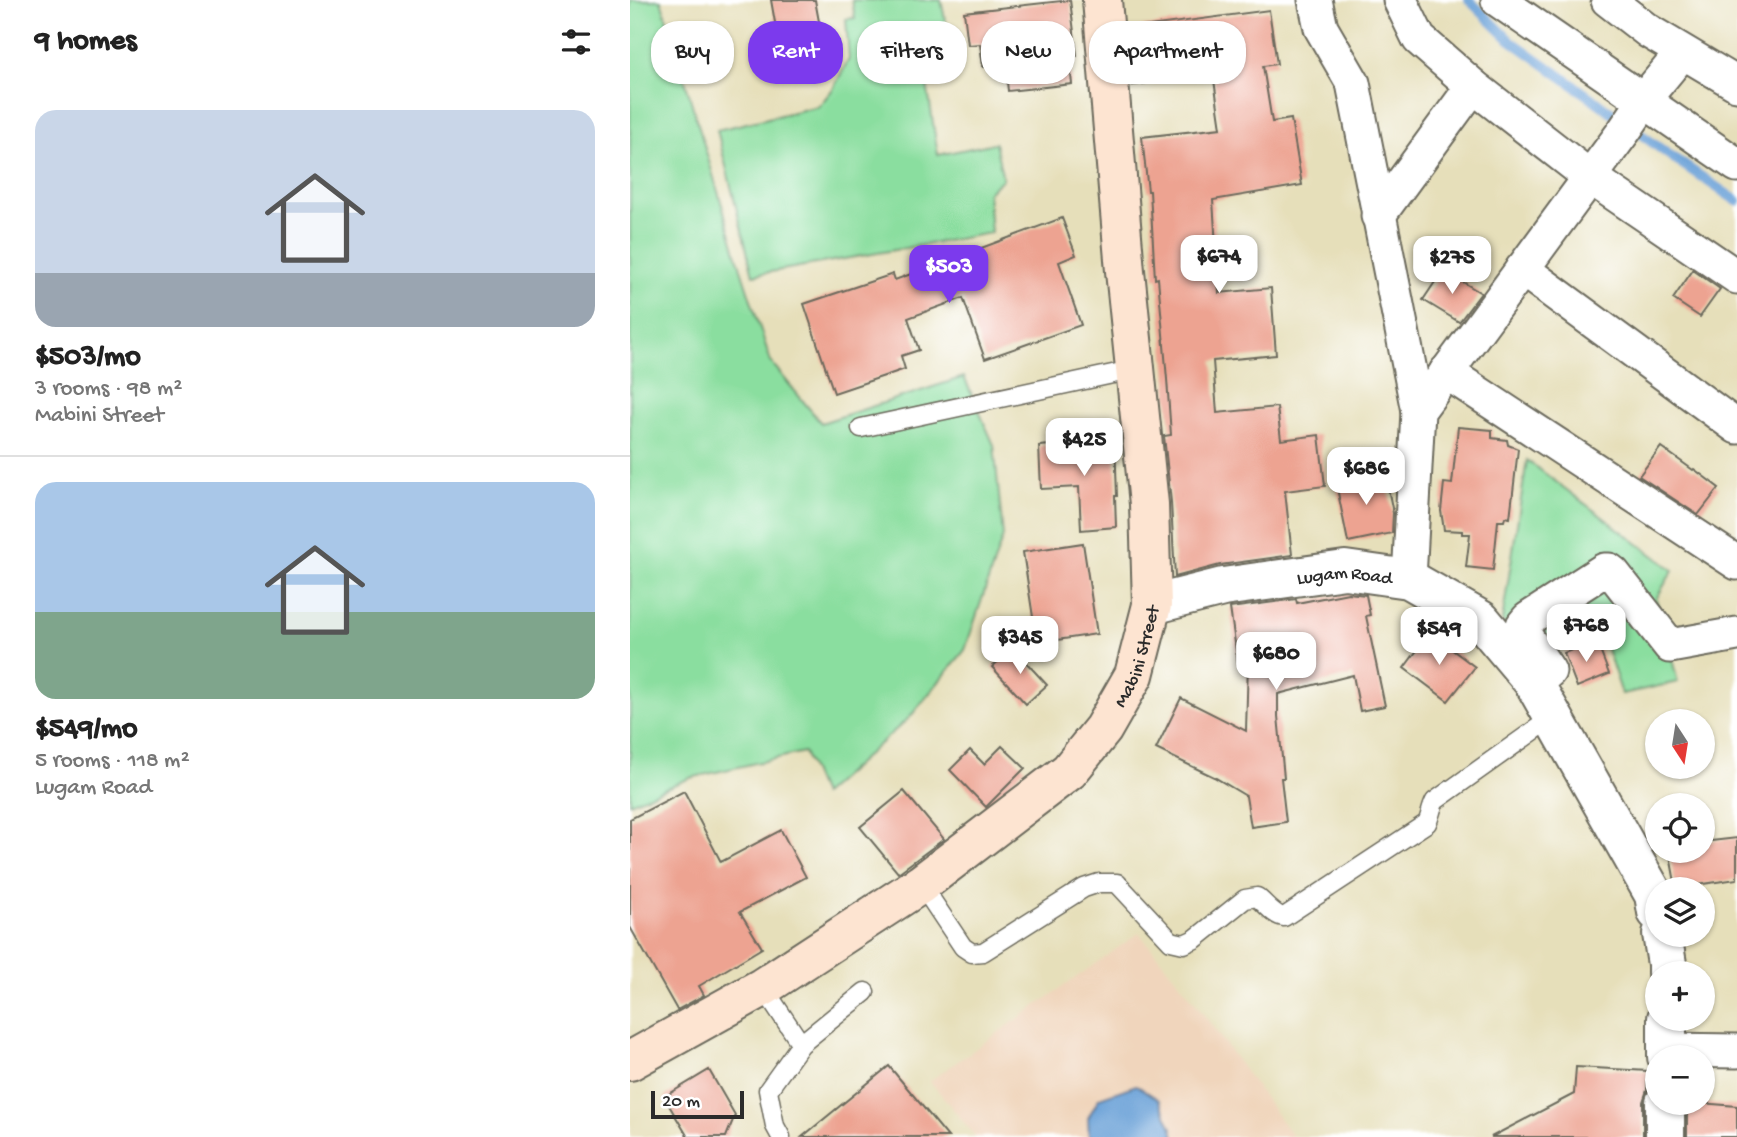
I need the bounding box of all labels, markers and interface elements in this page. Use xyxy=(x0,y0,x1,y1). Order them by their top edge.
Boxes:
chip: Buy xyxy=(651,21,734,84)
chip: Rent xyxy=(748,21,843,84)
chip: Filters xyxy=(857,21,967,84)
chip: New xyxy=(981,21,1075,84)
chip: Apartment xyxy=(1089,21,1246,84)
icon: filters xyxy=(557,23,595,61)
text: 9 homes xyxy=(35,25,137,60)
icon: home xyxy=(252,155,378,281)
pin: $674 xyxy=(1178,236,1260,295)
pin: $275 xyxy=(1411,236,1493,296)
text: $674 xyxy=(1197,244,1241,271)
text: $275 xyxy=(1429,245,1475,272)
pin: $503 xyxy=(908,246,990,305)
text: $503 xyxy=(925,254,973,281)
text: $503/mo xyxy=(35,341,141,376)
text: 3 rooms · 98 m² xyxy=(35,376,182,403)
text: Mabini Street xyxy=(35,403,164,430)
pin: $425 xyxy=(1043,419,1125,478)
text: $425 xyxy=(1062,427,1106,454)
pin: $686 xyxy=(1325,448,1407,507)
text: $686 xyxy=(1343,456,1389,483)
icon: home xyxy=(252,527,378,653)
street label: Lugam Road xyxy=(1296,562,1395,592)
street label: Mabini Street xyxy=(1110,601,1167,712)
pin: $768 xyxy=(1545,604,1627,664)
pin: $549 xyxy=(1398,608,1480,667)
text: $768 xyxy=(1563,613,1609,640)
pin: $345 xyxy=(979,616,1061,676)
text: $549 xyxy=(1417,616,1461,643)
text: $345 xyxy=(997,625,1043,652)
pin: $680 xyxy=(1235,632,1317,692)
text: $680 xyxy=(1252,641,1300,668)
north arrow xyxy=(1645,709,1715,779)
map controls xyxy=(1645,709,1715,1115)
text: $549/mo xyxy=(35,713,138,748)
text: 5 rooms · 118 m² xyxy=(35,748,190,775)
text: Lugam Road xyxy=(35,775,152,802)
button: locate xyxy=(1645,793,1715,863)
button: layers xyxy=(1645,877,1715,947)
button: + xyxy=(1645,961,1715,1031)
button: − xyxy=(1645,1045,1715,1115)
scale bar xyxy=(651,1088,744,1120)
text: 20 m xyxy=(662,1091,700,1114)

